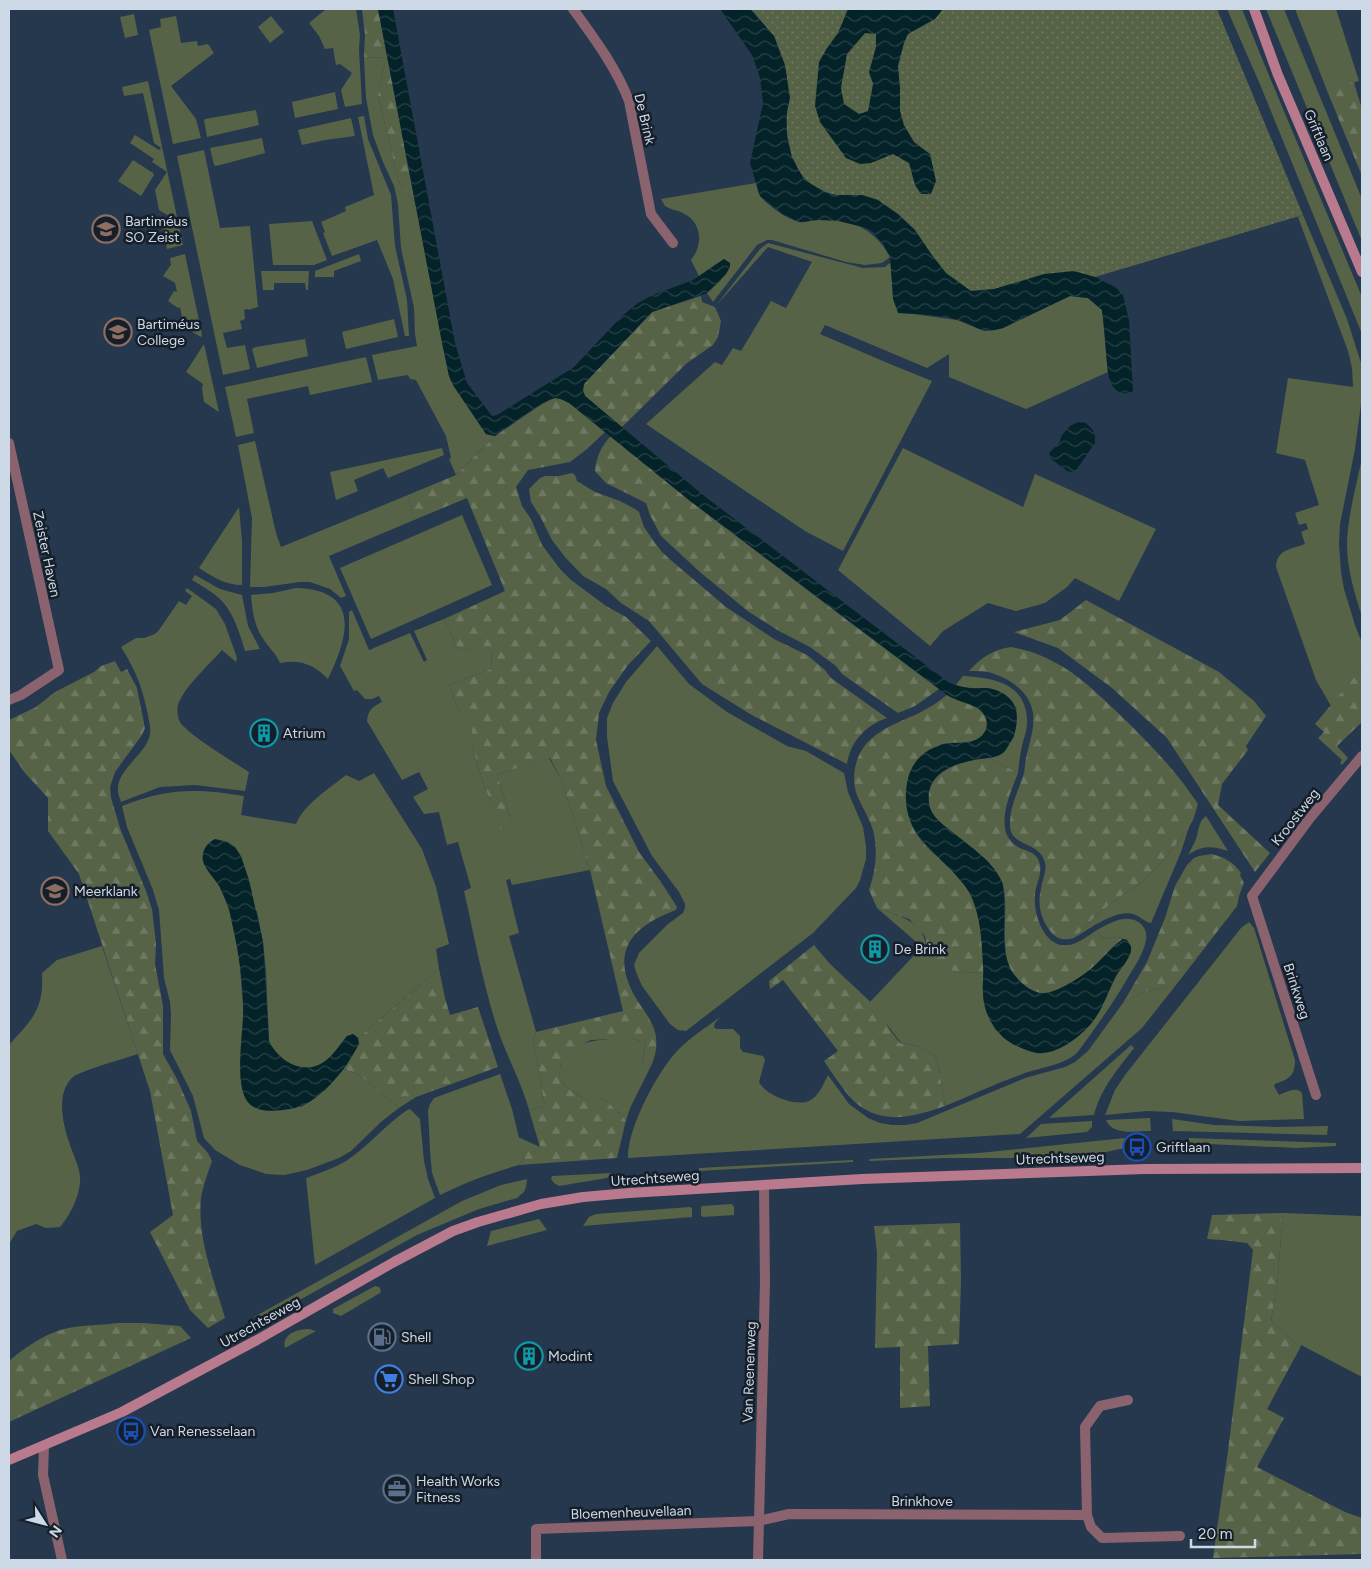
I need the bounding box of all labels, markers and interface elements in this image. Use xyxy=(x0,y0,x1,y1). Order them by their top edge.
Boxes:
street label: De Brink xyxy=(630,92,659,146)
street label: Griftlaan xyxy=(1300,107,1337,164)
place label: Bartiméus SO Zeist xyxy=(125,213,188,246)
school or university icon: Bartiméus SO Zeist xyxy=(91,214,121,244)
place label: Bartiméus College xyxy=(137,316,200,349)
school or university icon: Bartiméus College xyxy=(103,317,133,347)
street label: Zeister Haven xyxy=(29,509,64,599)
building icon: Atrium xyxy=(249,718,279,748)
place label: Atrium xyxy=(283,725,326,742)
street label: Kroostweg xyxy=(1268,785,1323,849)
school or university icon: Meerklank xyxy=(40,876,70,906)
place label: Meerklank xyxy=(74,883,138,900)
building icon: De Brink xyxy=(860,934,890,964)
place label: De Brink xyxy=(894,941,946,958)
street label: Brinkweg xyxy=(1280,961,1314,1021)
bus stop icon: Griftlaan xyxy=(1122,1132,1152,1162)
place label: Griftlaan xyxy=(1156,1139,1210,1156)
street label: Utrechtseweg xyxy=(1015,1148,1105,1169)
street label: Utrechtseweg xyxy=(610,1167,700,1190)
street label: Utrechtseweg xyxy=(217,1293,303,1351)
street label: Van Reenenweg xyxy=(739,1321,760,1423)
fuel station icon: Shell xyxy=(367,1322,397,1352)
place label: Shell xyxy=(401,1329,431,1346)
building icon: Modint xyxy=(514,1341,544,1371)
place label: Modint xyxy=(548,1348,593,1365)
supermarket icon: Shell Shop xyxy=(374,1364,404,1394)
place label: Shell Shop xyxy=(408,1371,474,1388)
bus stop icon: Van Renesselaan xyxy=(116,1416,146,1446)
place label: Van Renesselaan xyxy=(150,1423,255,1440)
place label: Health Works Fitness xyxy=(416,1473,500,1506)
office icon: Health Works Fitness xyxy=(382,1474,412,1504)
street label: Brinkhove xyxy=(891,1493,953,1510)
north arrow xyxy=(20,1499,70,1549)
street label: Bloemenheuvellaan xyxy=(570,1502,692,1523)
scale bar xyxy=(1191,1516,1255,1548)
text: N xyxy=(45,1522,65,1541)
text: 20 m xyxy=(1198,1525,1232,1543)

